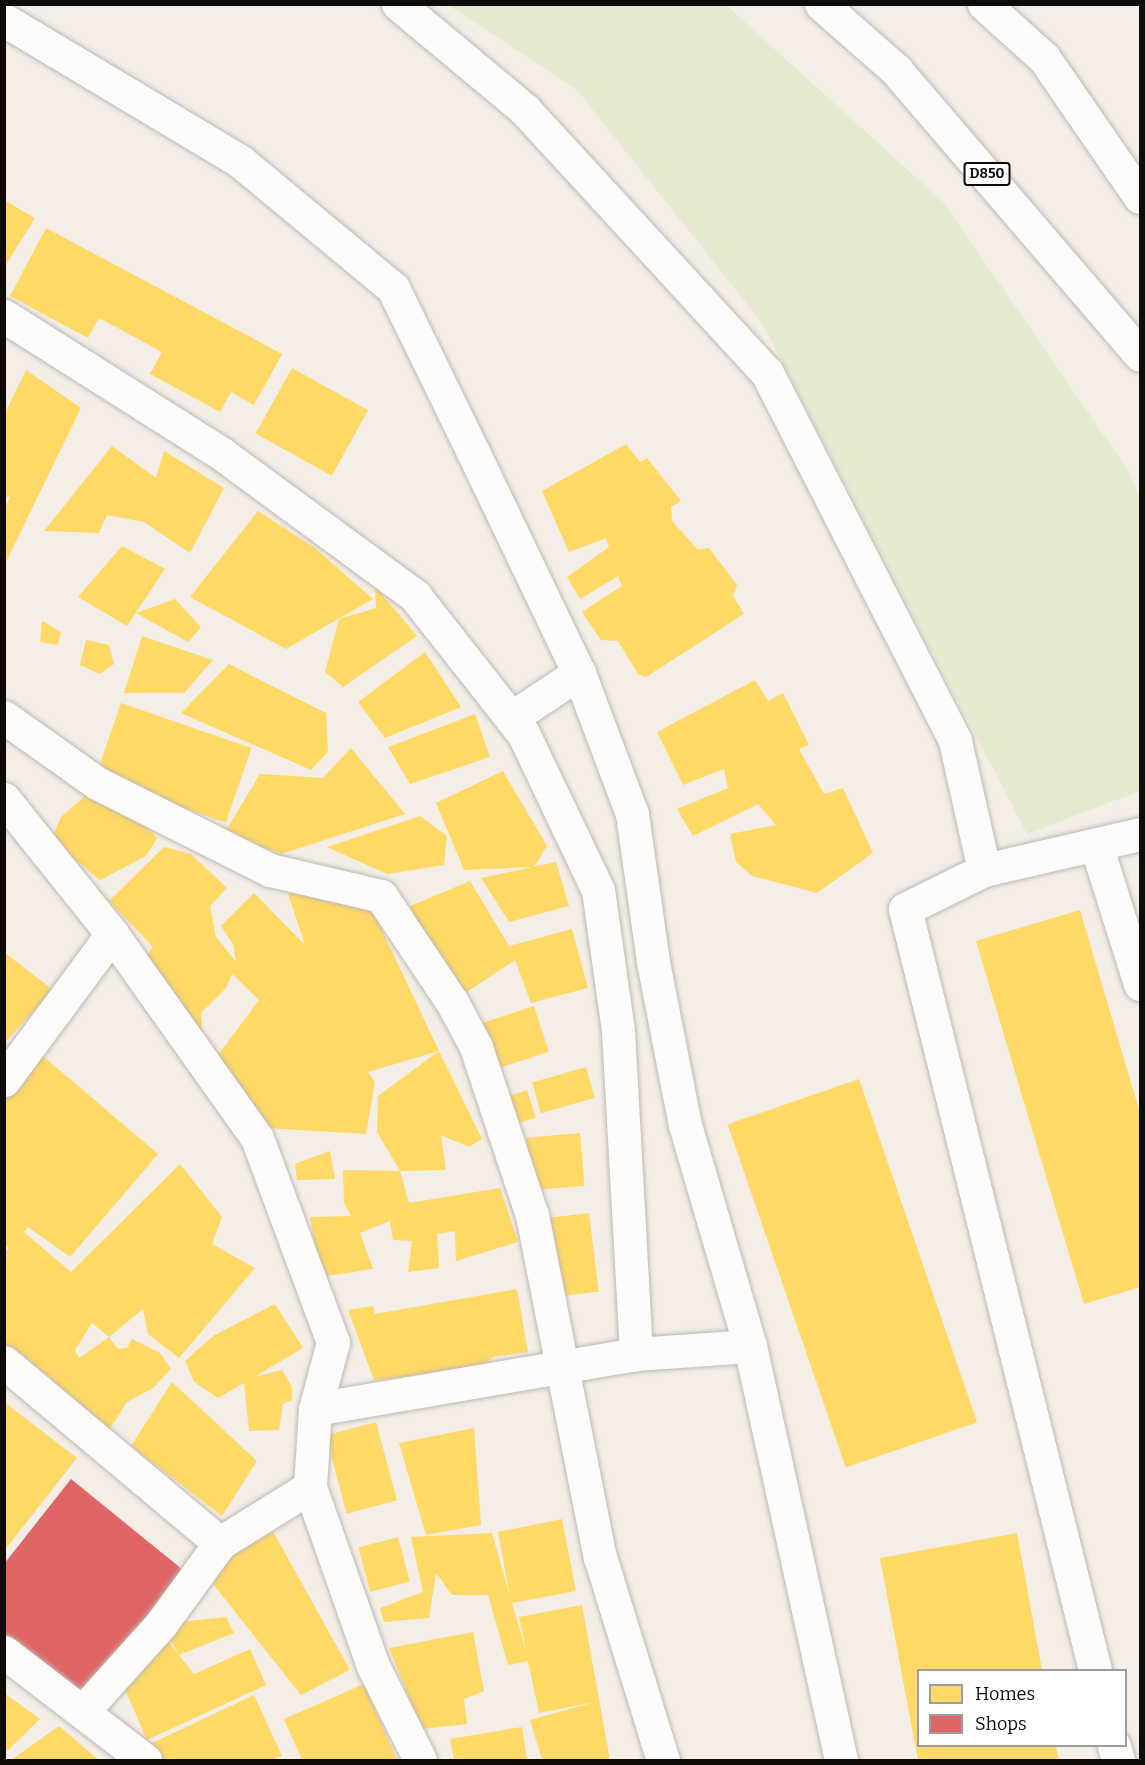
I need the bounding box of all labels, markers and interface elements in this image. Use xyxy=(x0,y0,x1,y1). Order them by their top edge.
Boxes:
road number: D850 xyxy=(963,163,1011,185)
legend xyxy=(917,1669,1127,1747)
text: Homes xyxy=(975,1683,1035,1705)
text: Shops xyxy=(975,1713,1027,1735)

